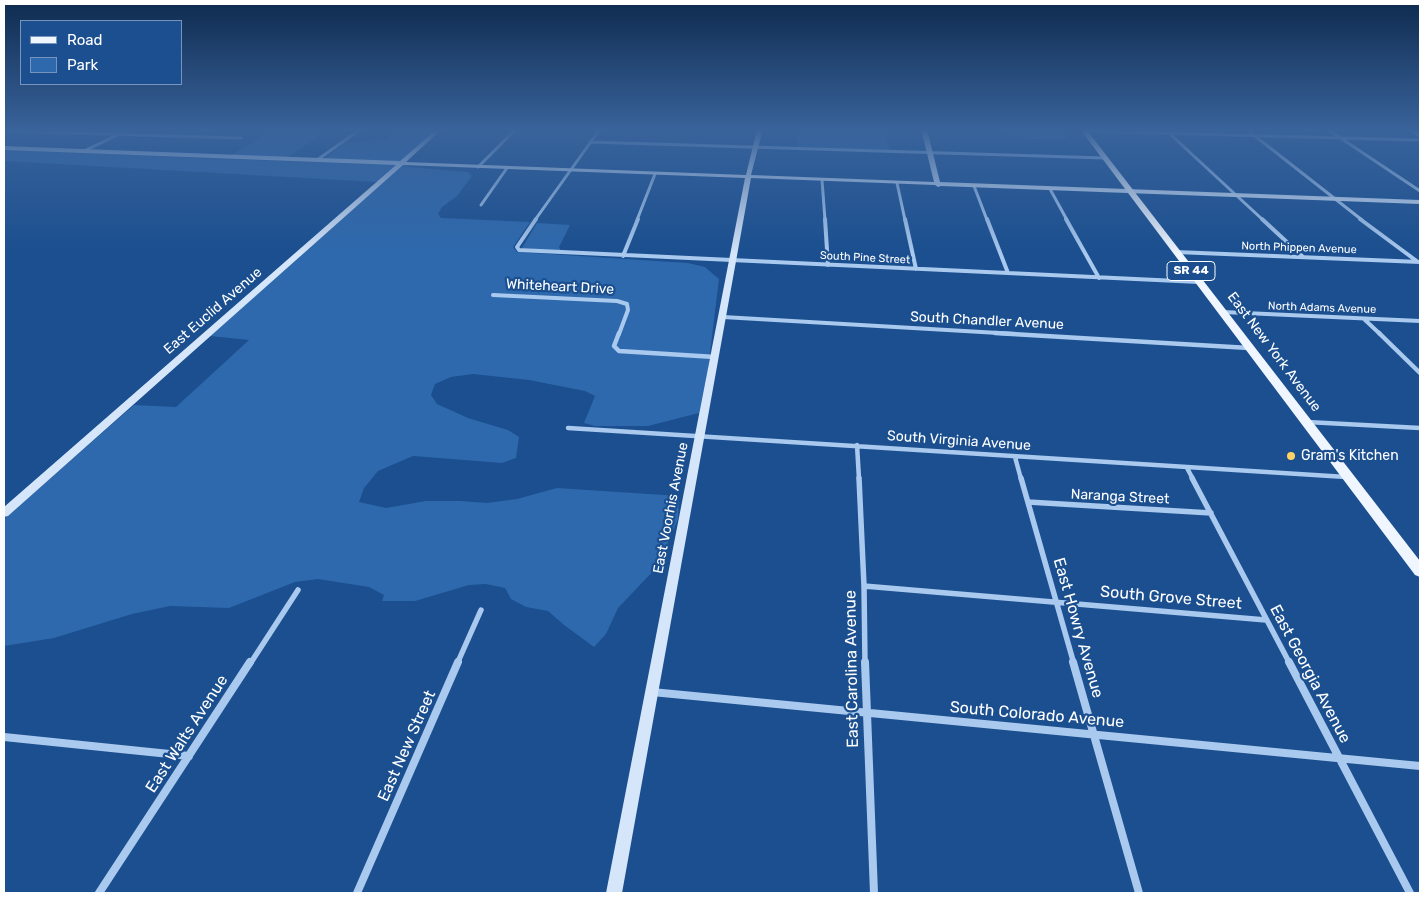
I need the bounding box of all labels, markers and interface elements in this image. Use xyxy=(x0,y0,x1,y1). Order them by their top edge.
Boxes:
legend xyxy=(20,20,182,85)
text: Road xyxy=(67,31,103,49)
text: Park xyxy=(67,56,98,74)
street label: North Phippen Avenue xyxy=(1241,239,1357,257)
street label: South Pine Street xyxy=(819,249,911,267)
road number: SR 44 xyxy=(1167,262,1215,280)
street label: East Euclid Avenue xyxy=(161,264,265,358)
street label: Whiteheart Drive xyxy=(505,276,615,298)
street label: East New York Avenue xyxy=(1224,289,1324,415)
street label: North Adams Avenue xyxy=(1268,300,1376,316)
street label: South Chandler Avenue xyxy=(910,309,1064,333)
street label: South Virginia Avenue xyxy=(887,428,1031,454)
street label: East Voorhis Avenue xyxy=(650,441,692,575)
place label: Gram's Kitchen xyxy=(1301,448,1399,464)
marker: Gram's Kitchen xyxy=(1285,450,1297,462)
street label: Naranga Street xyxy=(1070,486,1170,508)
street label: East Howry Avenue xyxy=(1049,556,1107,700)
street label: South Grove Street xyxy=(1099,582,1243,614)
street label: East Carolina Avenue xyxy=(841,590,863,748)
street label: East Georgia Avenue xyxy=(1265,601,1355,747)
street label: East Walts Avenue xyxy=(142,672,232,796)
street label: East New Street xyxy=(374,687,440,805)
street label: South Colorado Avenue xyxy=(949,698,1125,732)

